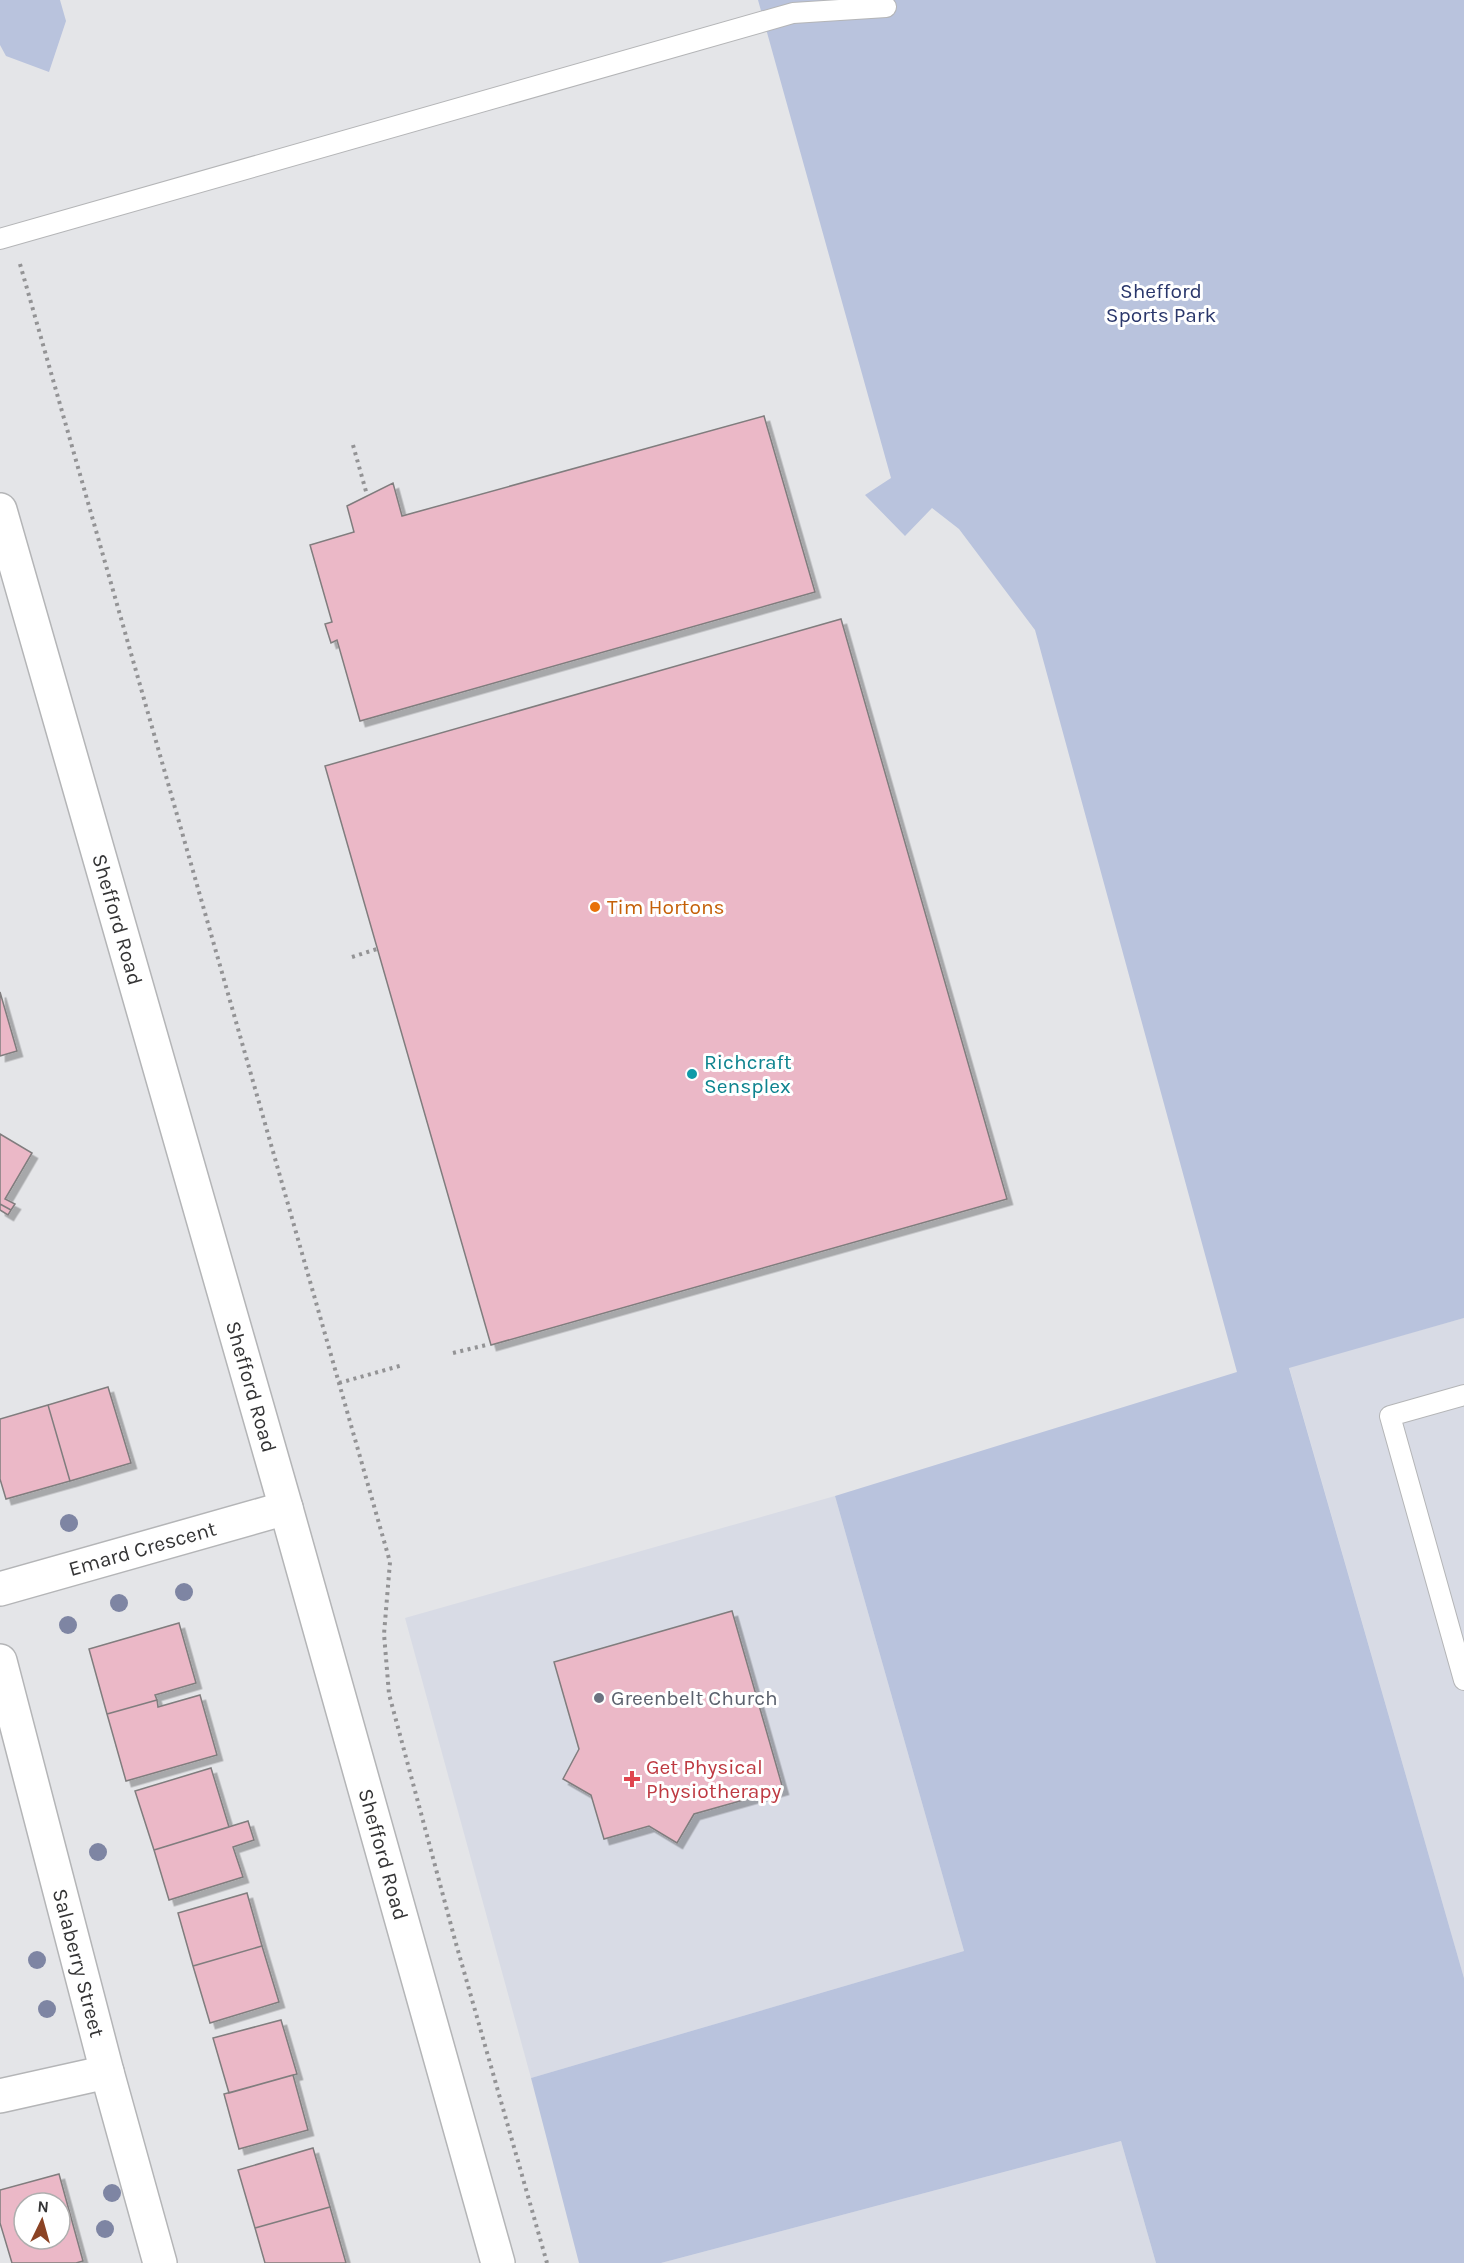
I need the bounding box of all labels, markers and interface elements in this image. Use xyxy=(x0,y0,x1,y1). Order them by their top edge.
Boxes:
park label: Shefford Sports Park xyxy=(1106,279,1216,327)
street label: Shefford Road xyxy=(87,851,148,988)
place label: Tim Hortons xyxy=(607,895,725,919)
marker: Tim Hortons xyxy=(588,900,602,914)
place label: Richcraft Sensplex xyxy=(704,1050,792,1098)
marker: Richcraft Sensplex xyxy=(685,1067,699,1081)
street label: Shefford Road xyxy=(221,1318,281,1455)
street label: Emard Crescent xyxy=(66,1516,219,1581)
place label: Greenbelt Church xyxy=(611,1686,778,1710)
marker: Greenbelt Church xyxy=(592,1691,606,1705)
place label: Get Physical Physiotherapy xyxy=(646,1755,782,1803)
marker: Get Physical Physiotherapy xyxy=(623,1770,641,1788)
street label: Shefford Road xyxy=(353,1786,413,1923)
street label: Salaberry Street xyxy=(48,1886,109,2040)
north arrow xyxy=(12,2191,72,2251)
text: N xyxy=(37,2197,50,2217)

